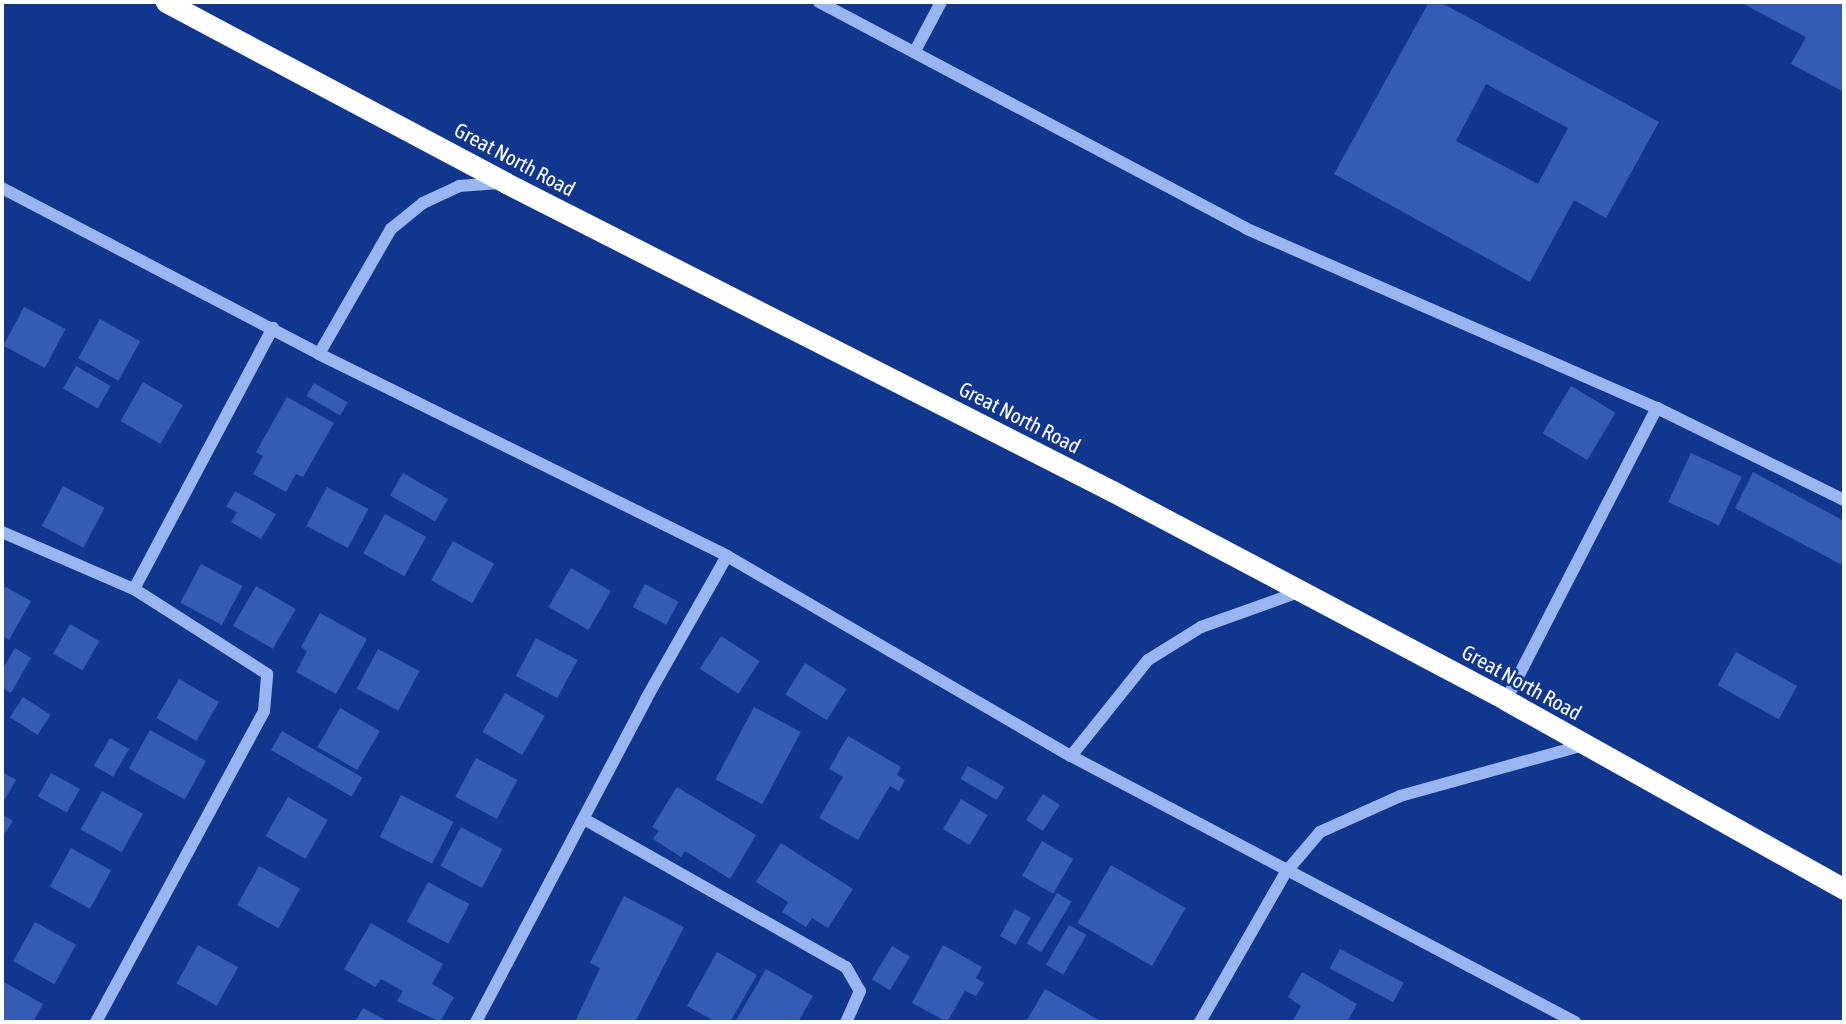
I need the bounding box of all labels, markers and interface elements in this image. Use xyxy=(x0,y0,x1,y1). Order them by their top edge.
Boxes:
street label: Great North Road xyxy=(450,117,580,201)
street label: Great North Road xyxy=(955,376,1085,458)
street label: Great North Road xyxy=(1458,639,1586,725)

